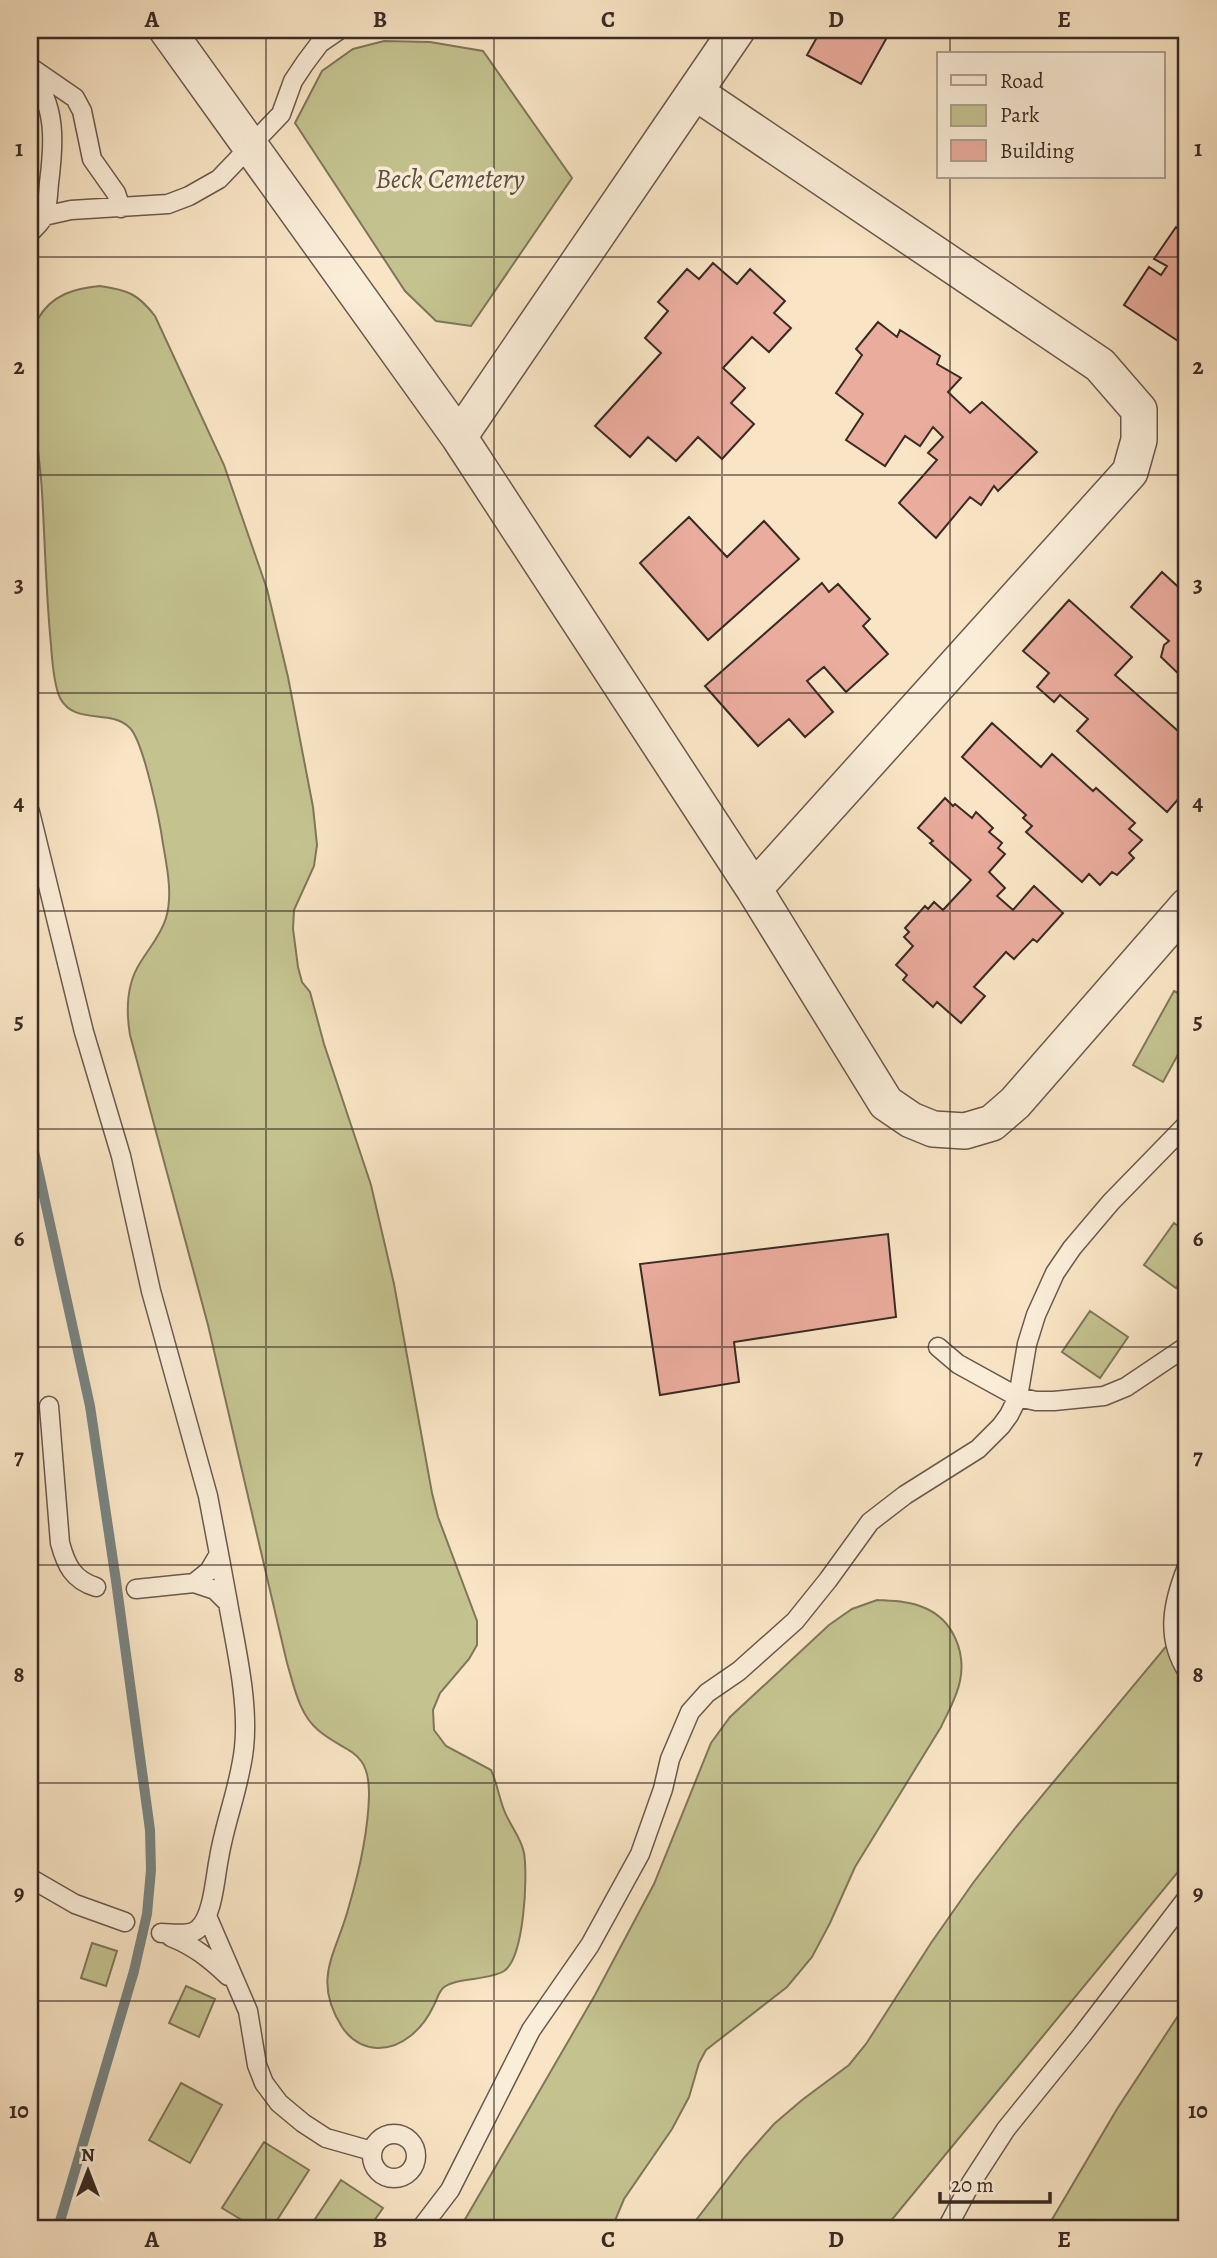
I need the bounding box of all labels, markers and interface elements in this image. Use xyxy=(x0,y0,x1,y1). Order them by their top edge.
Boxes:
text: A xyxy=(144,4,160,35)
text: B xyxy=(373,4,387,35)
text: C xyxy=(601,4,615,35)
text: D xyxy=(828,4,844,35)
text: E xyxy=(1057,4,1071,35)
legend xyxy=(937,52,1164,178)
text: Road xyxy=(1000,67,1044,95)
text: Park xyxy=(1000,101,1040,129)
text: 1 xyxy=(15,133,23,164)
text: 1 xyxy=(1194,133,1202,164)
text: Building xyxy=(1000,137,1075,165)
park label: Beck Cemetery xyxy=(375,160,525,198)
text: 2 xyxy=(13,351,25,382)
text: 2 xyxy=(1192,351,1204,382)
text: 3 xyxy=(14,569,24,600)
text: 3 xyxy=(1193,569,1203,600)
text: 4 xyxy=(14,787,25,818)
text: 4 xyxy=(1193,787,1204,818)
text: 5 xyxy=(14,1005,24,1036)
text: 5 xyxy=(1193,1005,1203,1036)
text: 6 xyxy=(14,1223,25,1254)
text: 6 xyxy=(1193,1223,1204,1254)
text: 7 xyxy=(14,1441,24,1472)
text: 7 xyxy=(1193,1441,1203,1472)
text: 8 xyxy=(13,1659,25,1690)
text: 8 xyxy=(1192,1659,1204,1690)
text: 9 xyxy=(14,1877,24,1908)
text: 9 xyxy=(1193,1877,1203,1908)
text: 10 xyxy=(9,2095,29,2126)
text: 10 xyxy=(1188,2095,1208,2126)
north arrow xyxy=(52,2136,122,2206)
text: N xyxy=(81,2142,95,2168)
scale bar xyxy=(940,2160,1051,2204)
text: 20 m xyxy=(951,2171,994,2199)
text: A xyxy=(144,2224,160,2255)
text: B xyxy=(373,2224,387,2255)
text: C xyxy=(601,2224,615,2255)
text: D xyxy=(828,2224,844,2255)
text: E xyxy=(1057,2224,1071,2255)

